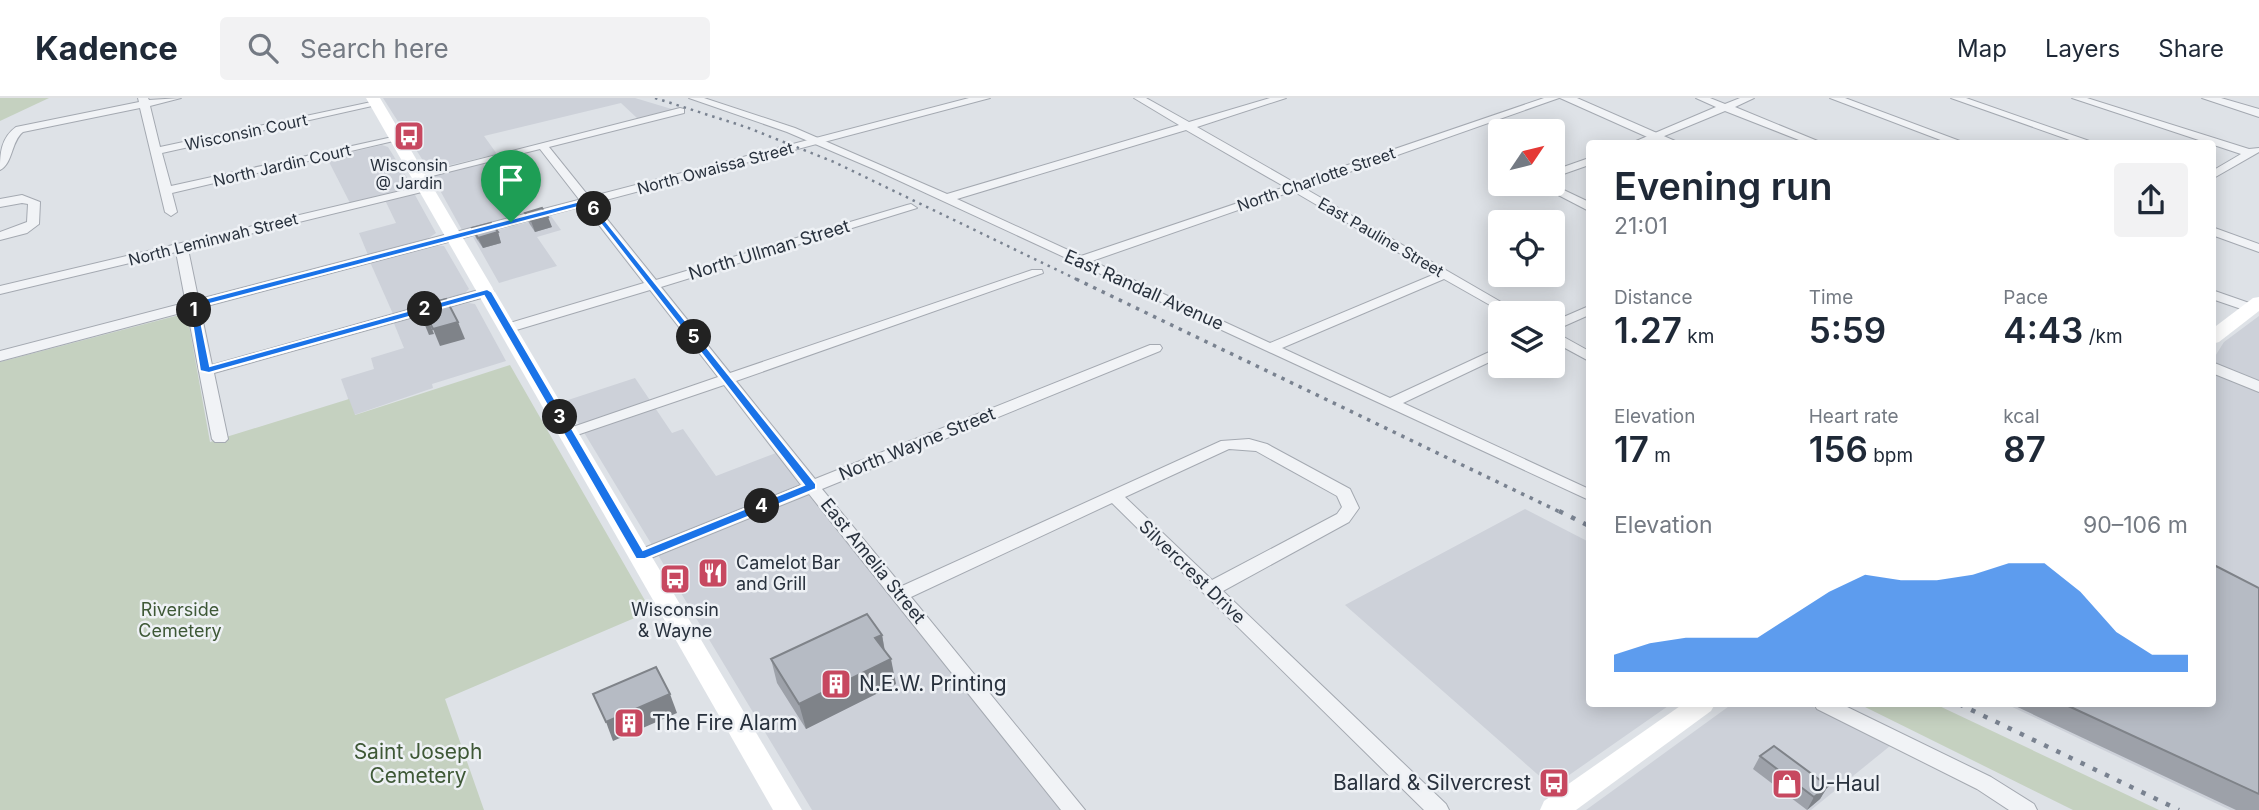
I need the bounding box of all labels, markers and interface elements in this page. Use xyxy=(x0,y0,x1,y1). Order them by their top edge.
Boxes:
search box xyxy=(220,17,710,80)
text: Kadence xyxy=(35,28,178,68)
icon: search xyxy=(244,29,282,67)
text: Search here xyxy=(300,33,449,64)
text: Map xyxy=(1957,34,2007,63)
text: Layers xyxy=(2045,34,2120,63)
text: Share xyxy=(2158,34,2224,63)
street label: Wisconsin Court xyxy=(183,109,309,155)
bus stop icon: Wisconsin @ Jardin xyxy=(392,119,426,153)
north arrow xyxy=(1488,119,1564,196)
map controls xyxy=(1488,119,1565,378)
street label: North Owaissa Street xyxy=(635,138,795,198)
street label: North Jardin Court xyxy=(211,139,353,191)
street label: North Charlotte Street xyxy=(1234,143,1398,215)
pin xyxy=(481,150,541,222)
place label: Wisconsin @ Jardin xyxy=(370,155,448,193)
icon: arrive xyxy=(492,161,530,199)
text: Evening run xyxy=(1614,163,1832,209)
button: share xyxy=(2114,163,2188,237)
pin: 6 xyxy=(576,192,612,226)
street label: East Pauline Street xyxy=(1315,193,1447,281)
text: 6 xyxy=(587,197,600,220)
street label: North Leminwah Street xyxy=(126,208,300,270)
button: locate xyxy=(1488,210,1565,287)
text: 21:01 xyxy=(1614,212,1668,240)
street label: North Ullman Street xyxy=(686,215,852,284)
street label: East Randall Avenue xyxy=(1061,245,1227,334)
text: Distance xyxy=(1614,286,1692,309)
text: Time xyxy=(1809,286,1853,309)
text: Pace xyxy=(2003,286,2048,309)
pin: 1 xyxy=(176,292,212,328)
pin: 2 xyxy=(408,292,442,326)
text: 2 xyxy=(419,297,430,320)
text: 1 xyxy=(189,298,198,321)
button: layers xyxy=(1488,301,1565,378)
text: 1.27 xyxy=(1614,309,1682,351)
text: 5:59 xyxy=(1809,309,1886,351)
text: 4:43 xyxy=(2003,309,2083,351)
pin: 5 xyxy=(676,320,712,354)
text: 5 xyxy=(687,325,700,348)
text: km xyxy=(1682,325,1714,348)
text: /km xyxy=(2083,325,2123,348)
pin: 3 xyxy=(542,400,578,434)
street label: North Wayne Street xyxy=(836,403,998,485)
text: 3 xyxy=(553,405,566,428)
text: Elevation xyxy=(1614,405,1695,428)
text: Heart rate xyxy=(1809,405,1899,428)
text: kcal xyxy=(2003,405,2040,428)
text: 17 xyxy=(1614,428,1649,470)
text: 156 xyxy=(1809,428,1868,470)
text: 87 xyxy=(2003,428,2046,470)
text: m xyxy=(1649,444,1671,467)
text: bpm xyxy=(1868,444,1913,467)
pin: 4 xyxy=(744,488,780,524)
text: 4 xyxy=(755,494,768,517)
street label: East Amelia Street xyxy=(817,494,930,628)
text: Elevation xyxy=(1614,511,1713,539)
text: 90–106 m xyxy=(2083,511,2188,539)
street label: Silvercrest Drive xyxy=(1135,516,1250,628)
place label: Camelot Bar and Grill xyxy=(736,552,841,594)
restaurant icon: Camelot Bar and Grill xyxy=(696,556,730,590)
bus stop icon: Wisconsin & Wayne xyxy=(658,562,692,596)
park label: Riverside Cemetery xyxy=(138,599,222,641)
place label: Wisconsin & Wayne xyxy=(631,599,719,641)
building icon: N.E.W. Printing xyxy=(819,667,853,701)
place label: N.E.W. Printing xyxy=(859,671,1007,696)
building icon: The Fire Alarm xyxy=(612,706,646,740)
place label: The Fire Alarm xyxy=(652,710,797,735)
park label: Saint Joseph Cemetery xyxy=(354,739,482,788)
bus stop icon: Ballard & Silvercrest xyxy=(1537,766,1571,800)
shop icon: U-Haul xyxy=(1770,767,1804,801)
place label: Ballard & Silvercrest xyxy=(1333,770,1531,795)
place label: U-Haul xyxy=(1810,771,1880,796)

